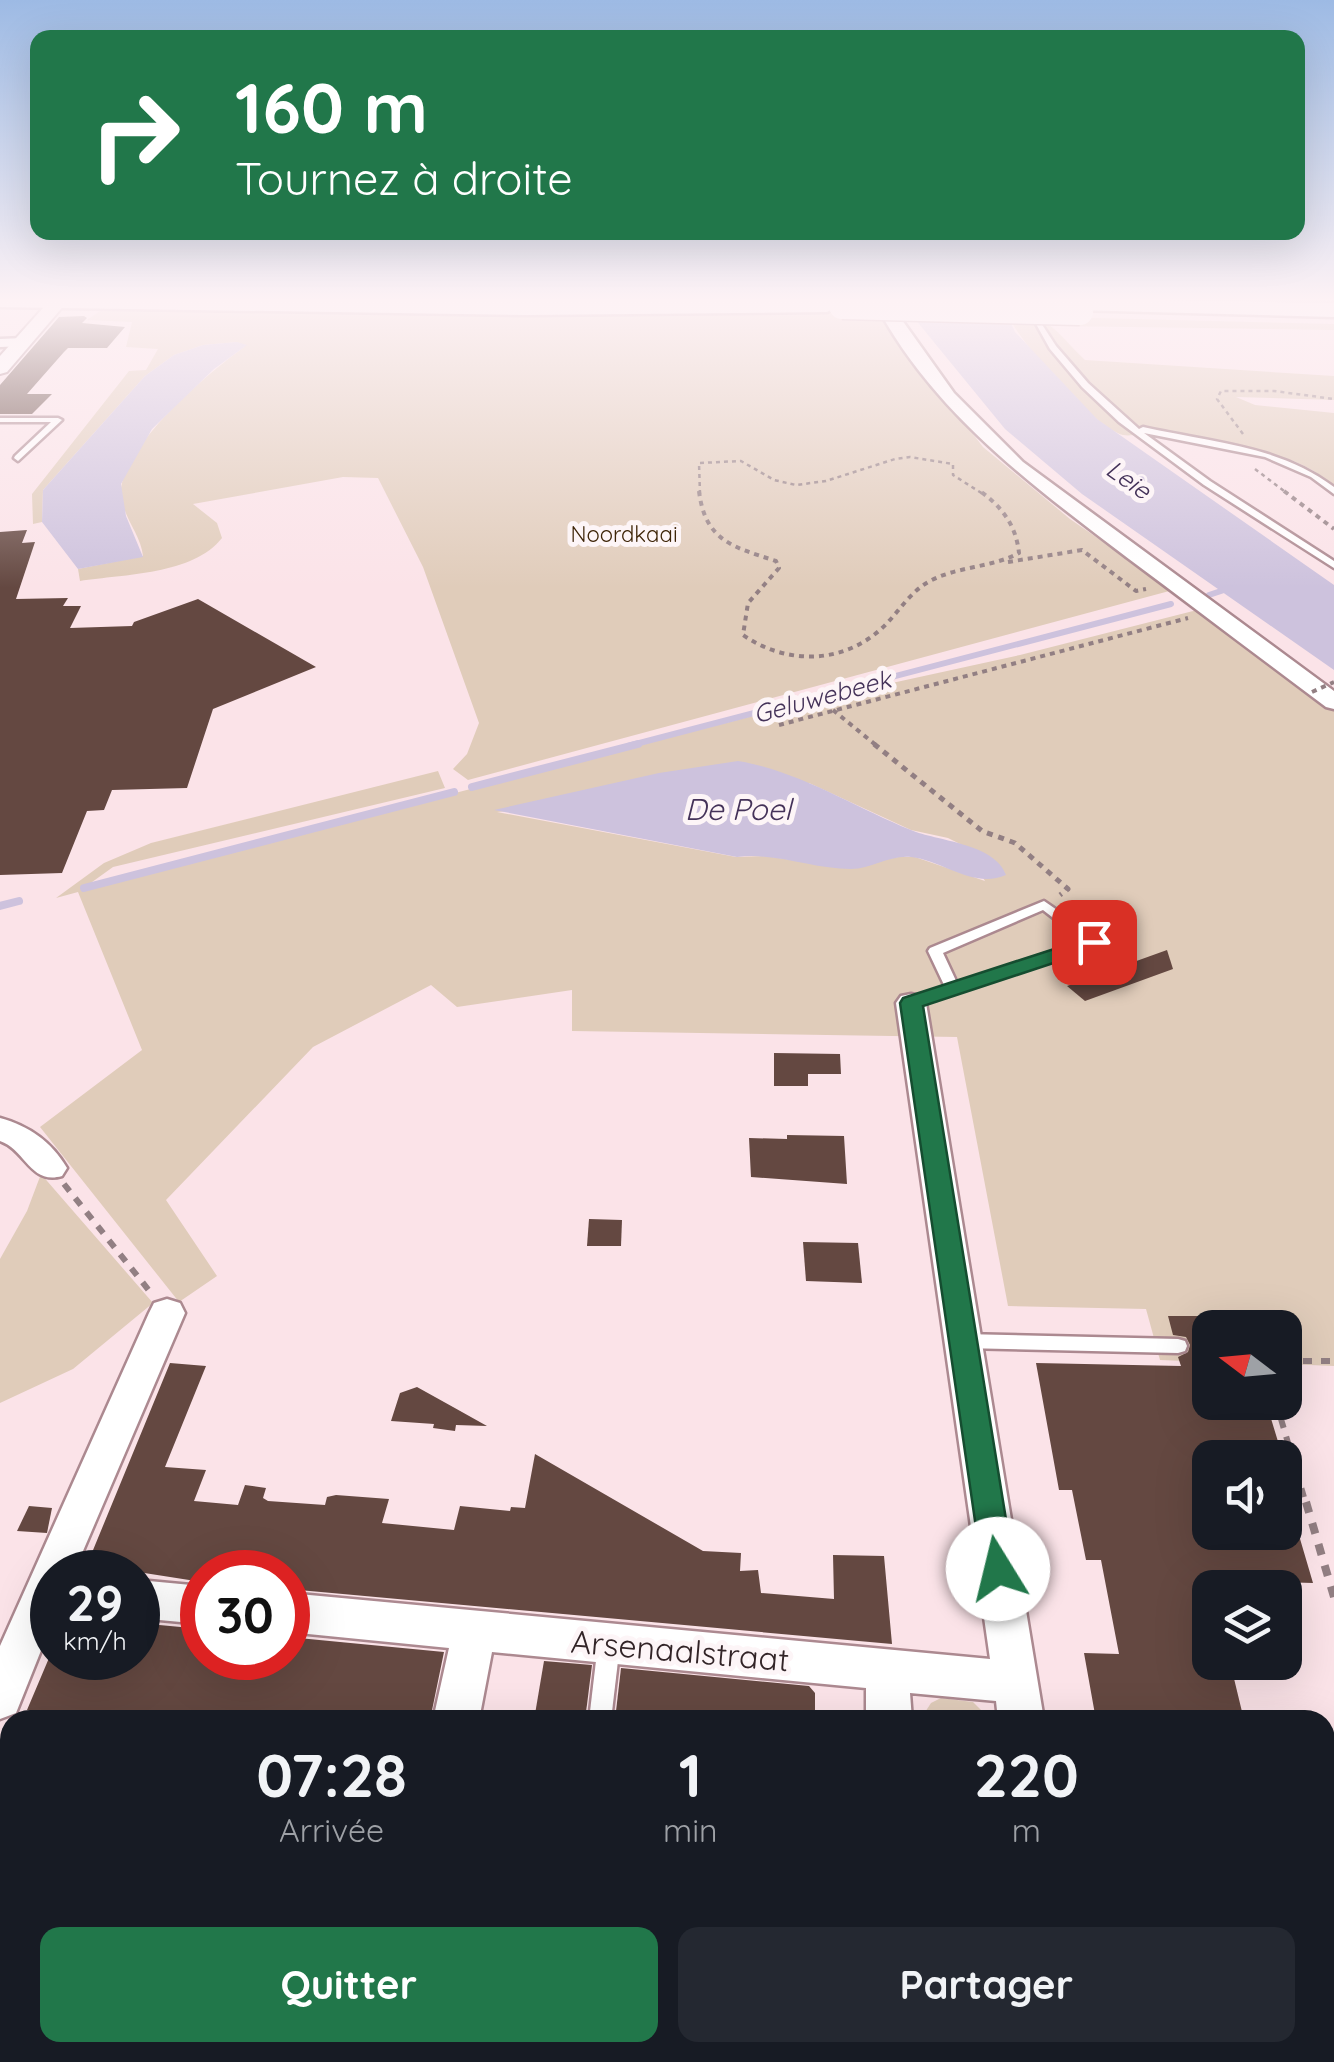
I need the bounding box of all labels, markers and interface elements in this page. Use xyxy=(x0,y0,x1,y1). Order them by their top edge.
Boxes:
text: 160 m xyxy=(235,63,428,151)
icon: right xyxy=(70,70,200,200)
text: Tournez à droite xyxy=(235,150,573,206)
water label: Leie xyxy=(1101,453,1158,506)
park label: Noordkaai xyxy=(570,520,678,548)
water label: Geluwebeek xyxy=(750,662,897,729)
water label: De Poel xyxy=(685,790,794,828)
pin xyxy=(1052,900,1137,985)
icon: arrive xyxy=(1067,915,1122,970)
north arrow xyxy=(1192,1310,1302,1420)
map controls xyxy=(1192,1310,1302,1680)
button: sound xyxy=(1192,1440,1302,1550)
position arrow xyxy=(946,1517,1050,1621)
speed limit sign: 30 xyxy=(180,1550,310,1680)
button: layers xyxy=(1192,1570,1302,1680)
text: 29 xyxy=(67,1571,123,1634)
street label: Arsenaalstraat xyxy=(569,1621,791,1679)
text: km/h xyxy=(63,1625,127,1656)
text: 07:28 xyxy=(256,1737,407,1812)
text: 1 xyxy=(679,1737,702,1812)
text: 220 xyxy=(974,1737,1079,1812)
text: Arrivée xyxy=(279,1810,384,1850)
text: min xyxy=(663,1810,718,1850)
text: m xyxy=(1012,1810,1041,1850)
button: Quitter xyxy=(40,1927,658,2042)
button: Partager xyxy=(678,1927,1295,2042)

